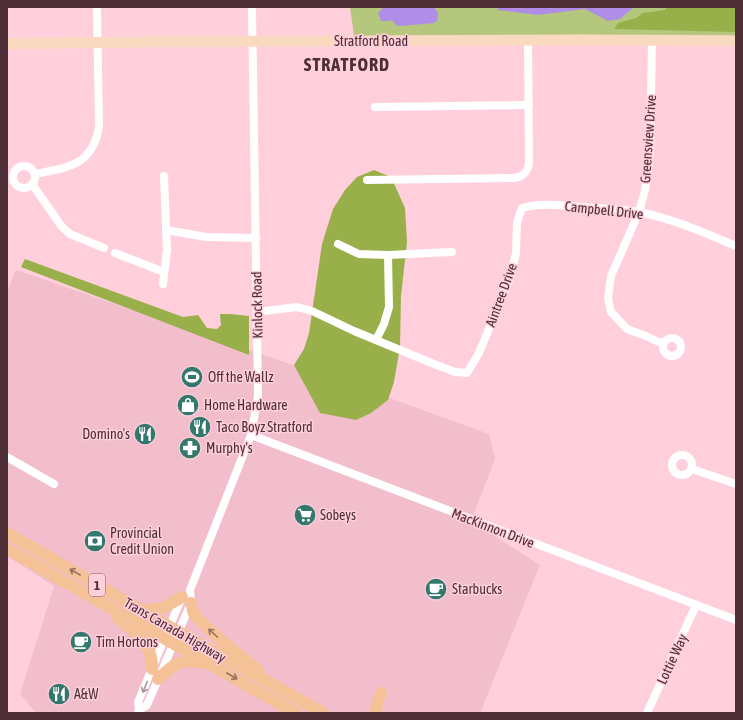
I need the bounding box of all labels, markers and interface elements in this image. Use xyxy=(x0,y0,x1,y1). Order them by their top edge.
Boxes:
street label: Stratford Road xyxy=(334,33,408,49)
district label: STRATFORD xyxy=(304,54,390,75)
street label: Greensview Drive xyxy=(637,94,659,184)
street label: Campbell Drive xyxy=(564,198,644,222)
street label: Aintree Drive xyxy=(482,261,520,329)
street label: Kinlock Road xyxy=(248,271,266,339)
sports icon: Off the Wallz xyxy=(179,364,205,390)
place label: Off the Wallz xyxy=(208,369,273,385)
shop icon: Home Hardware xyxy=(175,392,201,418)
place label: Home Hardware xyxy=(204,397,288,413)
restaurant icon: Taco Boyz Stratford xyxy=(187,414,213,440)
place label: Taco Boyz Stratford xyxy=(216,419,313,435)
restaurant icon: Domino's xyxy=(132,421,158,447)
place label: Domino's xyxy=(82,426,130,442)
pharmacy icon: Murphy’s xyxy=(177,435,203,461)
place label: Murphy’s xyxy=(206,440,253,456)
supermarket icon: Sobeys xyxy=(292,502,318,528)
street label: MacKinnon Drive xyxy=(449,505,537,551)
place label: Sobeys xyxy=(320,507,356,523)
place label: Provincial Credit Union xyxy=(110,525,174,557)
bank icon: Provincial Credit Union xyxy=(82,528,108,554)
one-way arrow xyxy=(69,568,81,576)
road number: 1 xyxy=(89,574,105,596)
cafe icon: Starbucks xyxy=(423,576,449,602)
place label: Starbucks xyxy=(452,581,502,597)
street label: Trans Canada Highway xyxy=(121,594,229,666)
cafe icon: Tim Hortons xyxy=(68,629,94,655)
one-way arrow xyxy=(209,629,219,638)
street label: Lottie Way xyxy=(653,631,691,687)
place label: Tim Hortons xyxy=(96,634,158,650)
one-way arrow xyxy=(226,673,238,681)
one-way arrow xyxy=(140,680,148,692)
restaurant icon: A&W xyxy=(46,681,72,707)
place label: A&W xyxy=(74,686,99,702)

